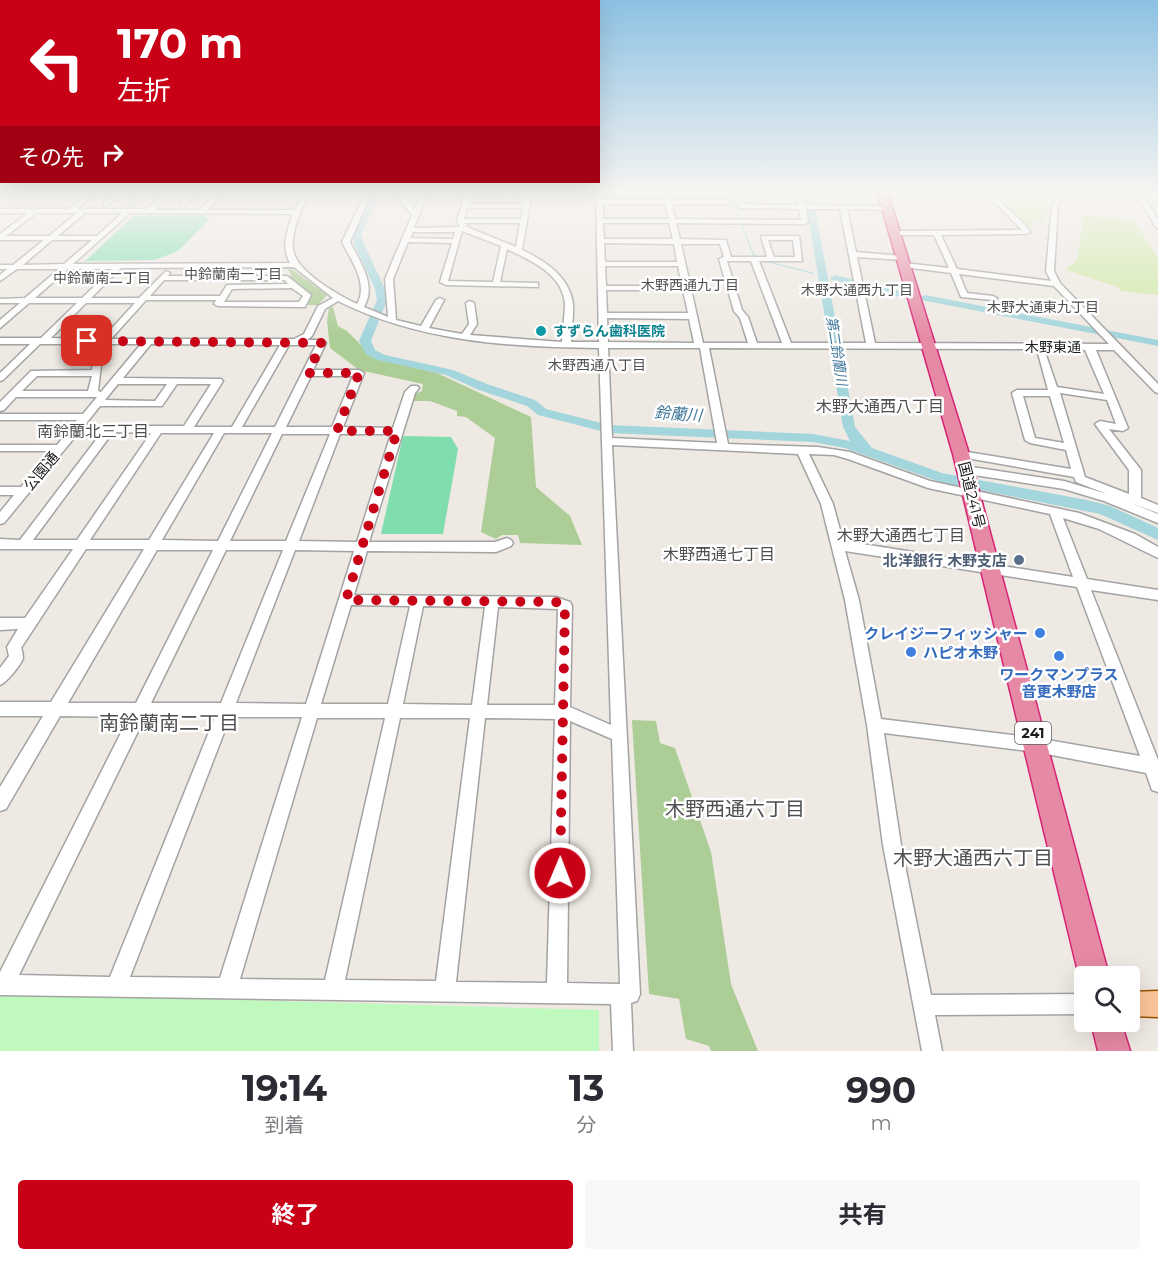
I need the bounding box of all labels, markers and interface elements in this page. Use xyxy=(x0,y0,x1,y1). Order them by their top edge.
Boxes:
text: 170 m xyxy=(117,17,243,69)
icon: left xyxy=(18,24,96,102)
text: 左折 xyxy=(117,74,171,107)
icon: right xyxy=(96,138,129,171)
text: その先 xyxy=(18,144,84,171)
district label: 中鈴蘭南一丁目 xyxy=(184,265,282,283)
district label: 中鈴蘭南二丁目 xyxy=(53,269,151,287)
district label: 木野西通九丁目 xyxy=(641,276,739,294)
district label: 木野大通西九丁目 xyxy=(801,281,913,299)
district label: 木野大通東九丁目 xyxy=(987,298,1099,316)
pin xyxy=(61,315,112,366)
water label: 第二鈴蘭川 xyxy=(823,315,852,389)
place label: すずらん歯科医院 xyxy=(553,322,665,340)
icon: arrive xyxy=(70,324,103,357)
marker: すずらん歯科医院 xyxy=(534,324,548,338)
street label: 木野東通 xyxy=(1025,338,1081,356)
district label: 木野西通八丁目 xyxy=(548,356,646,374)
district label: 木野大通西八丁目 xyxy=(816,397,944,416)
water label: 鈴蘭川 xyxy=(653,403,705,425)
district label: 南鈴蘭北三丁目 xyxy=(37,422,149,441)
street label: 公園通 xyxy=(19,448,63,494)
street label: 国道241号 xyxy=(955,460,989,530)
district label: 木野大通西七丁目 xyxy=(837,526,965,545)
district label: 木野西通七丁目 xyxy=(663,545,775,564)
place label: 北洋銀行 木野支店 xyxy=(883,551,1007,570)
marker: 北洋銀行 木野支店 xyxy=(1012,553,1026,567)
place label: クレイジーフィッシャー xyxy=(864,624,1028,643)
marker: クレイジーフィッシャー xyxy=(1033,626,1047,640)
place label: ハピオ木野 xyxy=(923,643,998,662)
marker: ハピオ木野 xyxy=(904,645,918,659)
marker: ワークマンプラス 音更木野店 xyxy=(1052,649,1066,663)
place label: ワークマンプラス 音更木野店 xyxy=(999,665,1119,701)
district label: 南鈴蘭南二丁目 xyxy=(99,711,239,735)
road number: 241 xyxy=(1015,722,1051,744)
district label: 木野西通六丁目 xyxy=(665,797,805,821)
position arrow xyxy=(528,841,592,905)
district label: 木野大通西六丁目 xyxy=(893,846,1053,870)
map controls xyxy=(1074,966,1140,1032)
button: search xyxy=(1074,966,1140,1032)
text: 19:14 xyxy=(242,1066,327,1110)
text: 13 xyxy=(569,1066,604,1110)
text: 990 xyxy=(846,1068,916,1112)
text: m xyxy=(870,1111,892,1135)
text: 到着 xyxy=(264,1113,304,1137)
text: 分 xyxy=(577,1113,597,1137)
button: 終了 xyxy=(18,1180,573,1249)
button: 共有 xyxy=(585,1180,1140,1249)

